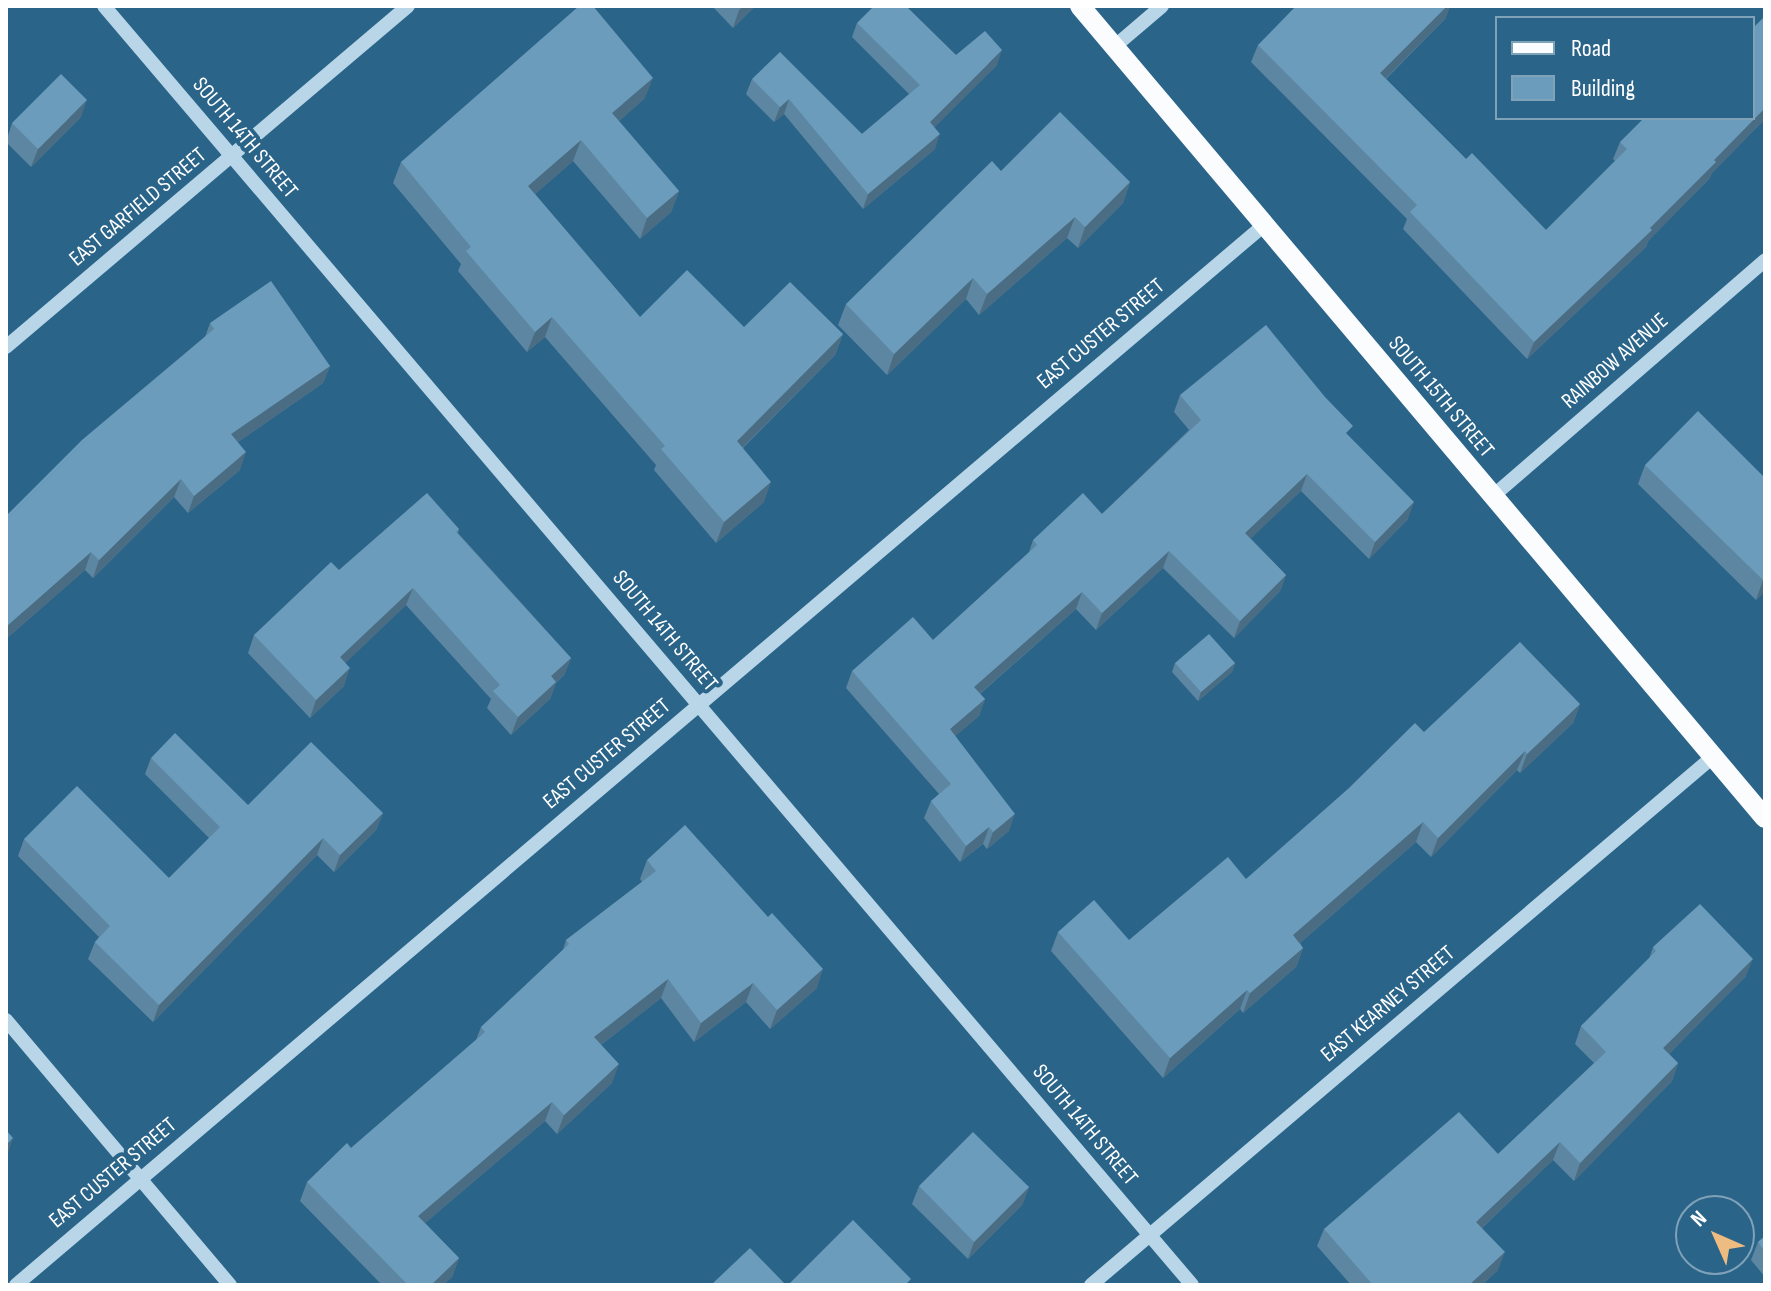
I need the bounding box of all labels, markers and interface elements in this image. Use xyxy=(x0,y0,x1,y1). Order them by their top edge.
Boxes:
legend xyxy=(1495,16,1755,120)
text: Road xyxy=(1571,34,1611,63)
street label: SOUTH 14TH STREET xyxy=(187,72,303,204)
text: Building xyxy=(1571,74,1635,103)
street label: EAST GARFIELD STREET xyxy=(64,142,212,272)
street label: EAST CUSTER STREET xyxy=(1032,273,1170,395)
street label: RAINBOW AVENUE xyxy=(1556,308,1674,414)
street label: SOUTH 15TH STREET xyxy=(1383,331,1499,463)
street label: SOUTH 14TH STREET xyxy=(607,565,723,697)
street label: EAST CUSTER STREET xyxy=(538,693,676,815)
street label: EAST KEARNEY STREET xyxy=(1316,940,1460,1068)
street label: SOUTH 14TH STREET xyxy=(1027,1059,1143,1191)
street label: EAST CUSTER STREET xyxy=(44,1112,182,1234)
north arrow xyxy=(1675,1195,1755,1275)
text: N xyxy=(1685,1205,1713,1233)

